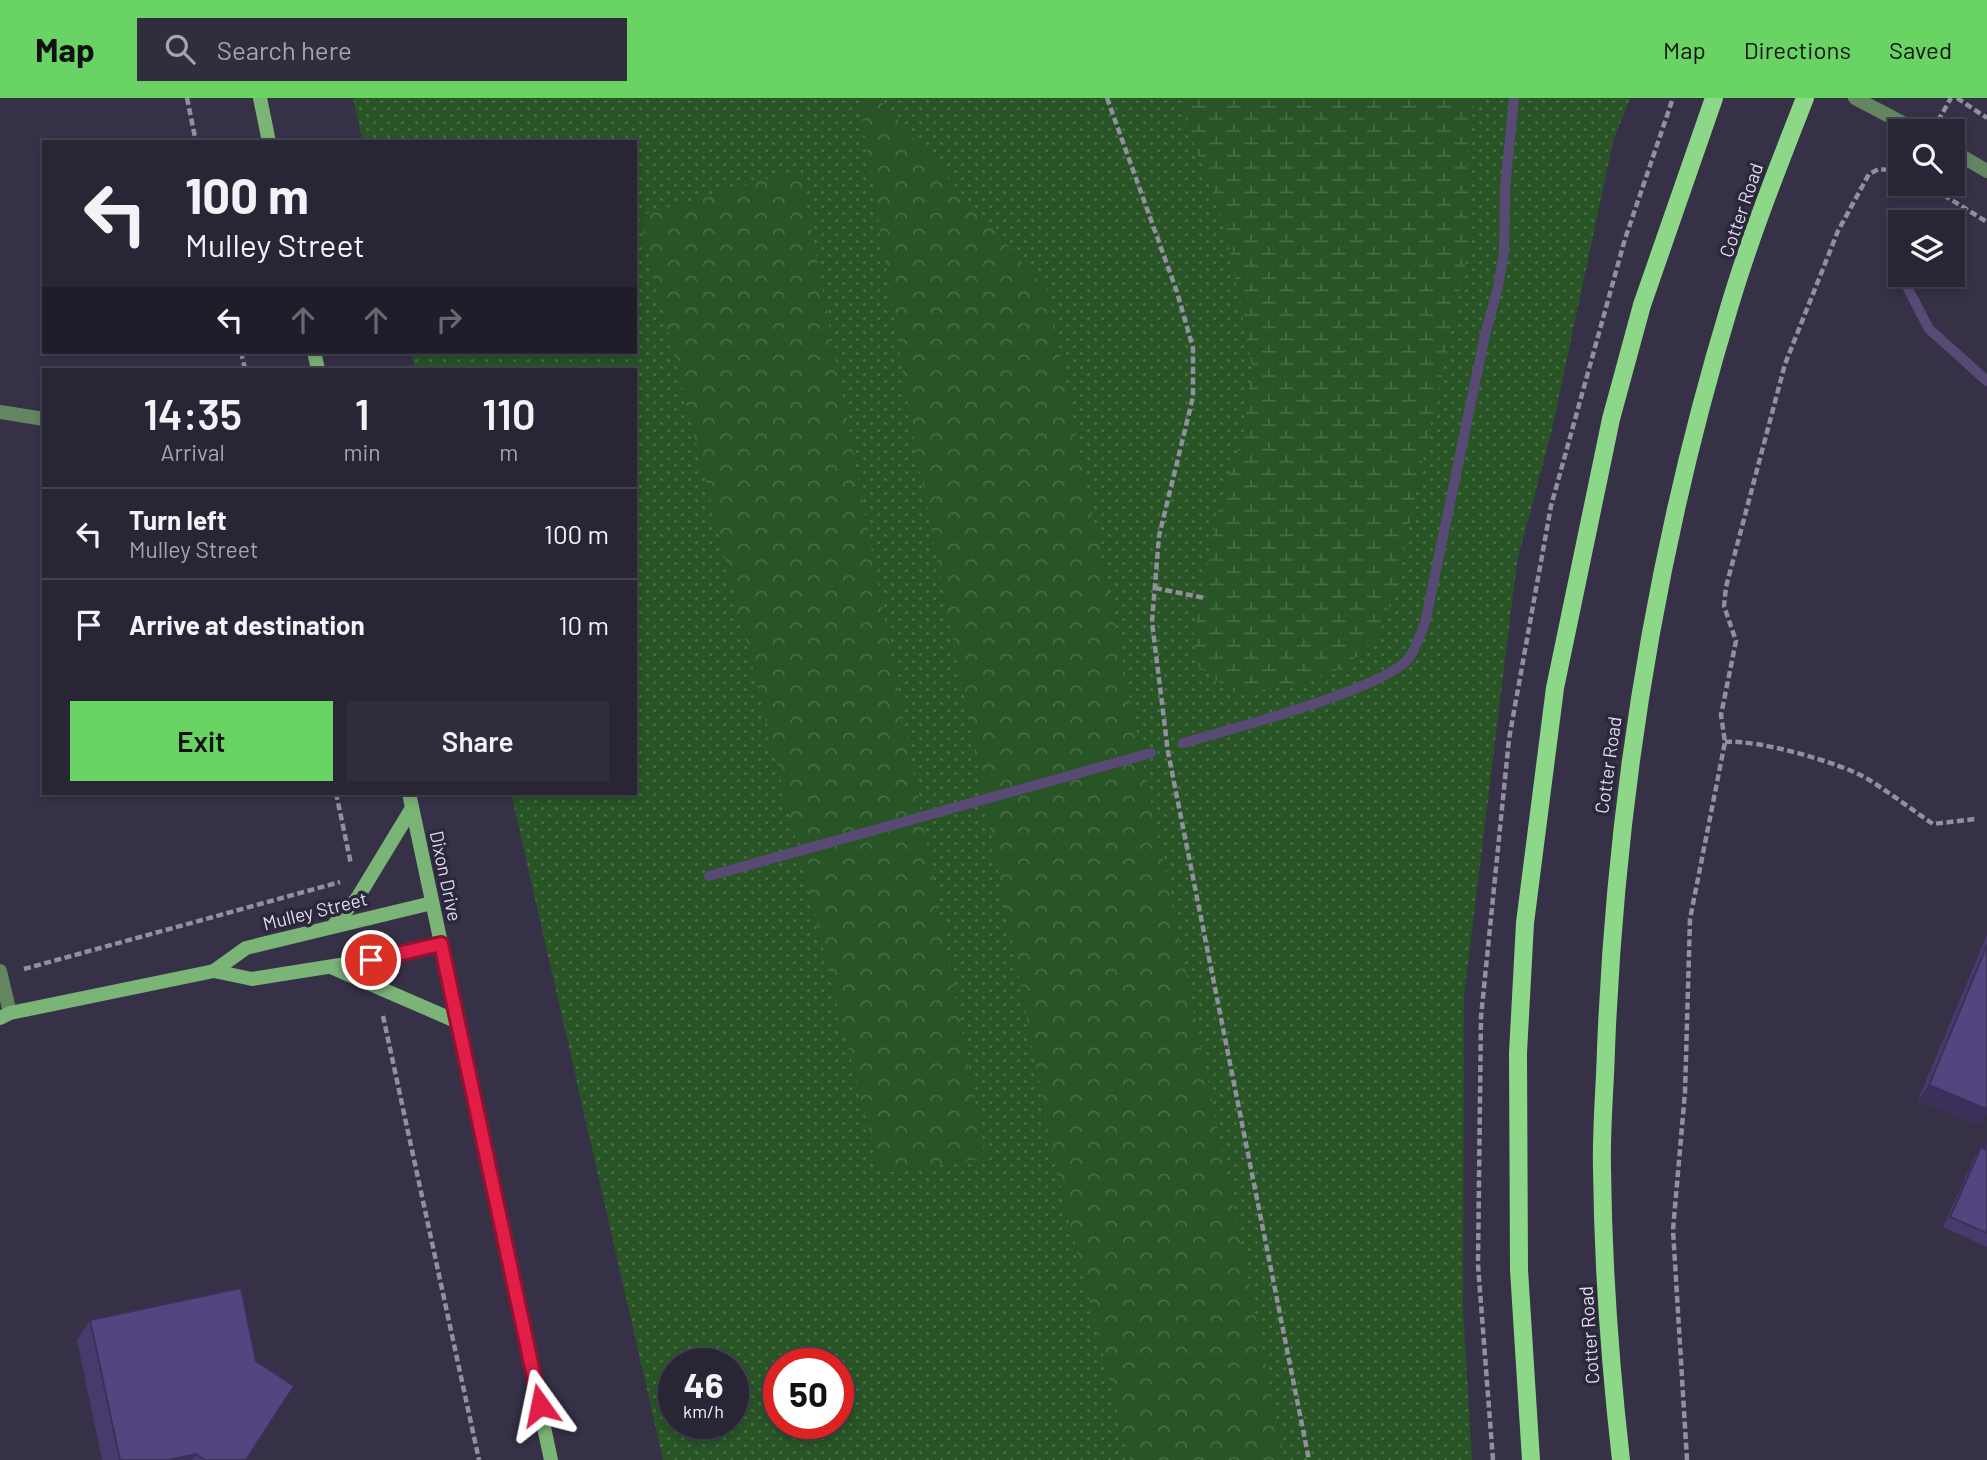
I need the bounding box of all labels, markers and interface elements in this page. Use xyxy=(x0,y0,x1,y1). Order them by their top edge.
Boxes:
search box xyxy=(137,18,627,81)
text: Map xyxy=(35,29,95,69)
icon: search xyxy=(161,30,199,68)
text: Search here xyxy=(217,34,352,65)
text: Map xyxy=(1663,35,1706,64)
text: Directions xyxy=(1744,35,1851,64)
text: Saved xyxy=(1889,35,1952,64)
map controls xyxy=(1888,119,1965,287)
button: search xyxy=(1888,119,1965,196)
street label: Cotter Road xyxy=(1714,160,1767,260)
text: 100 m xyxy=(185,165,309,224)
icon: left xyxy=(70,168,161,259)
button: layers xyxy=(1888,210,1965,287)
text: Mulley Street xyxy=(185,225,365,263)
icon: left xyxy=(211,301,249,339)
icon: ahead xyxy=(284,301,322,339)
icon: ahead xyxy=(357,301,395,339)
icon: right xyxy=(430,301,468,339)
text: 14:35 xyxy=(143,388,242,438)
text: 1 xyxy=(355,388,369,438)
text: 110 xyxy=(482,388,536,438)
text: Arrival xyxy=(161,438,225,466)
text: min xyxy=(343,438,381,466)
text: m xyxy=(499,438,518,466)
text: Turn left xyxy=(129,504,227,535)
icon: left xyxy=(70,515,108,553)
text: 100 m xyxy=(544,518,609,549)
text: Mulley Street xyxy=(129,535,258,563)
icon: arrive xyxy=(70,606,108,644)
text: Arrive at destination xyxy=(129,609,365,640)
text: 10 m xyxy=(559,609,609,640)
button: Exit xyxy=(70,701,333,781)
button: Share xyxy=(347,701,609,781)
street label: Cotter Road xyxy=(1589,715,1626,815)
street label: Dixon Drive xyxy=(426,829,467,923)
street label: Mulley Street xyxy=(260,886,369,935)
pin xyxy=(341,930,401,990)
icon: arrive xyxy=(352,941,390,979)
street label: Cotter Road xyxy=(1574,1285,1603,1385)
speed limit sign: 50 xyxy=(763,1348,854,1439)
text: 46 xyxy=(684,1363,723,1405)
position arrow xyxy=(503,1368,577,1442)
text: km/h xyxy=(683,1400,724,1422)

